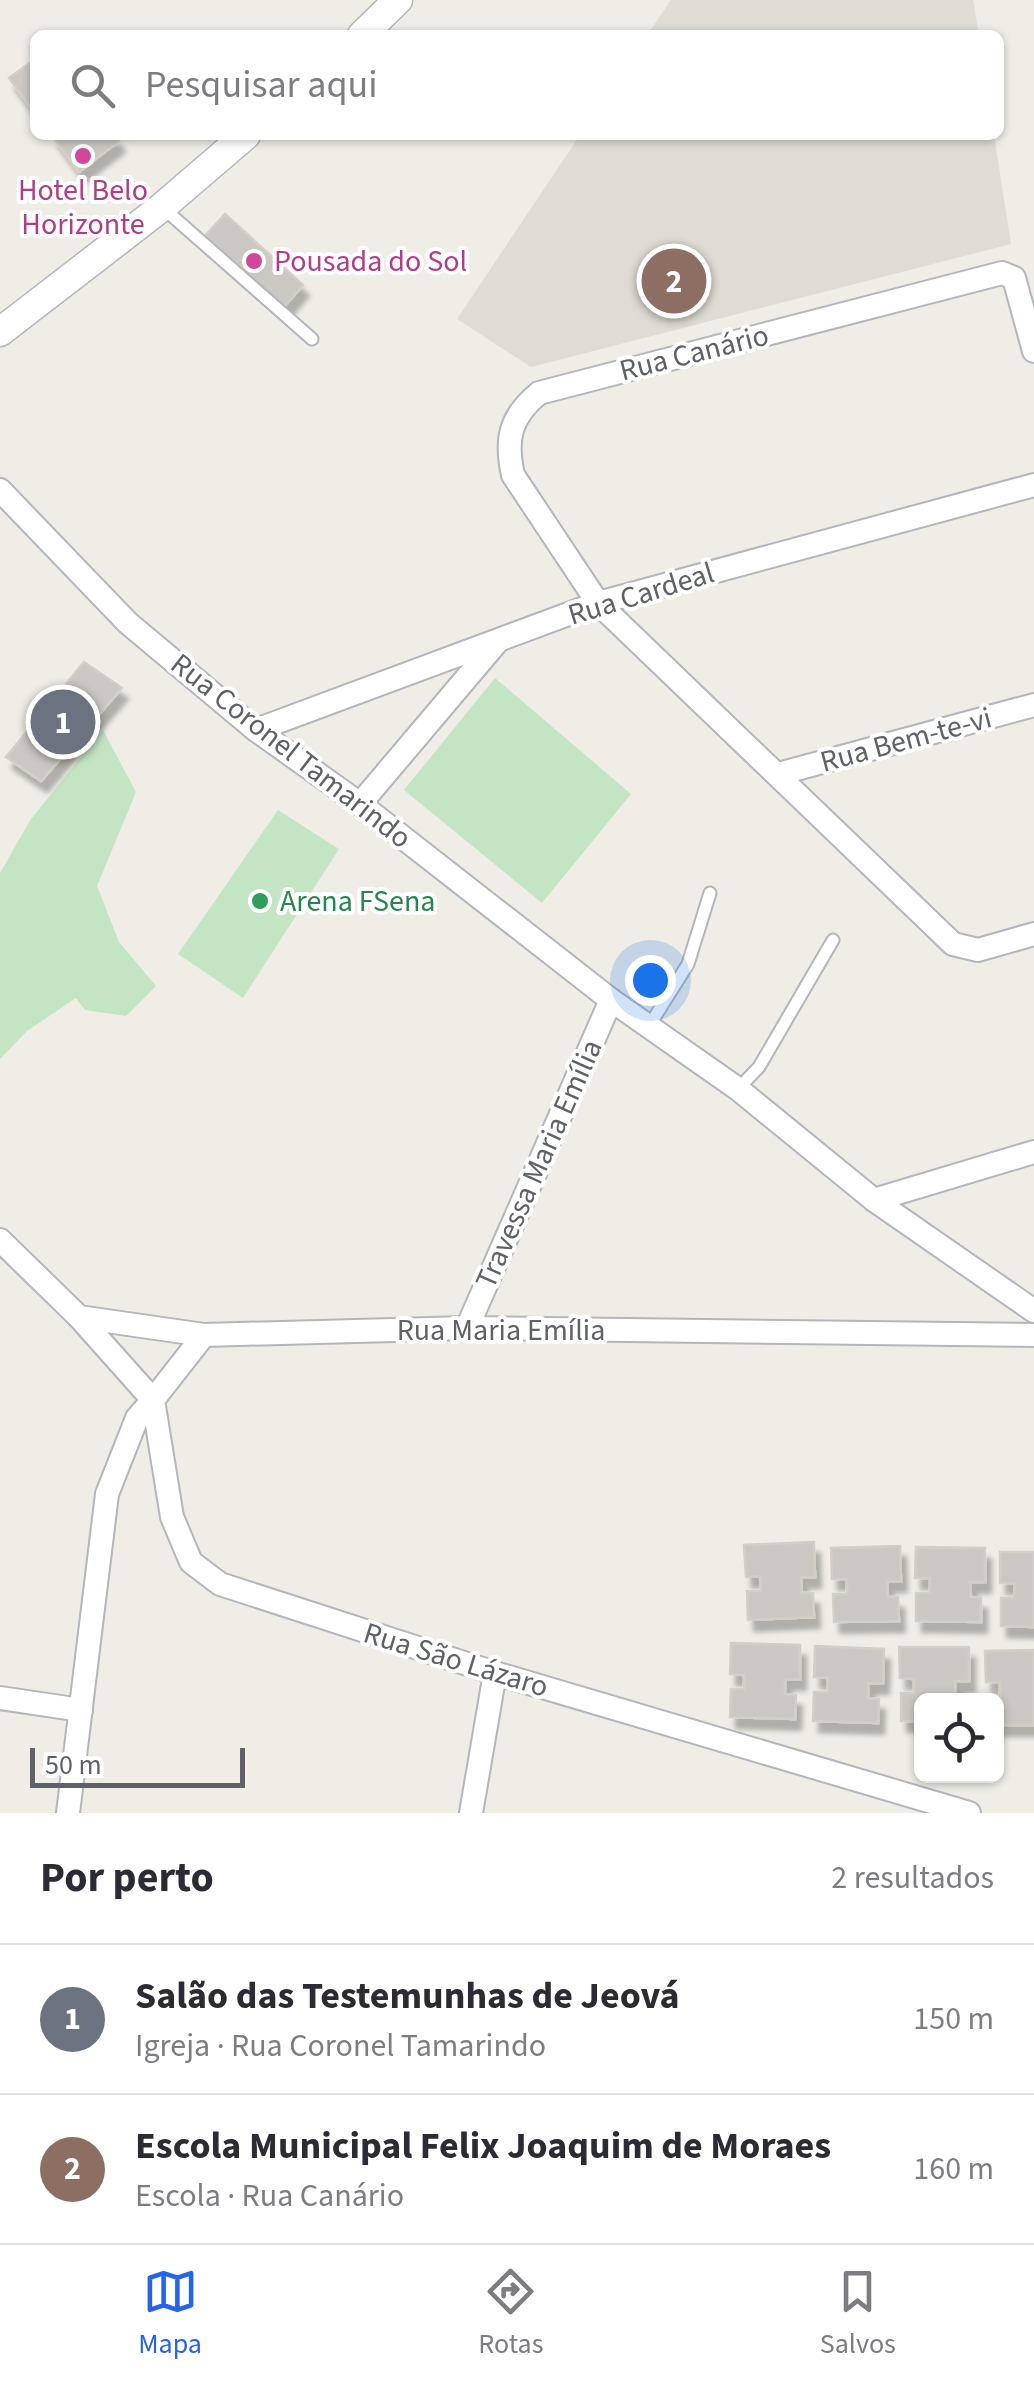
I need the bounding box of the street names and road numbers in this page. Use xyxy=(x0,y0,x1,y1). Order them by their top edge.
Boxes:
street label: Rua Canário xyxy=(615,314,773,392)
street label: Rua Cardeal xyxy=(563,551,719,637)
street label: Rua Coronel Tamarindo xyxy=(161,643,421,859)
street label: Rua Bem-te-vi xyxy=(816,696,996,784)
street label: Travessa Maria Emília xyxy=(465,1033,613,1295)
street label: Rua Maria Emília xyxy=(397,1309,605,1352)
street label: Rua São Lázaro xyxy=(358,1611,554,1709)

